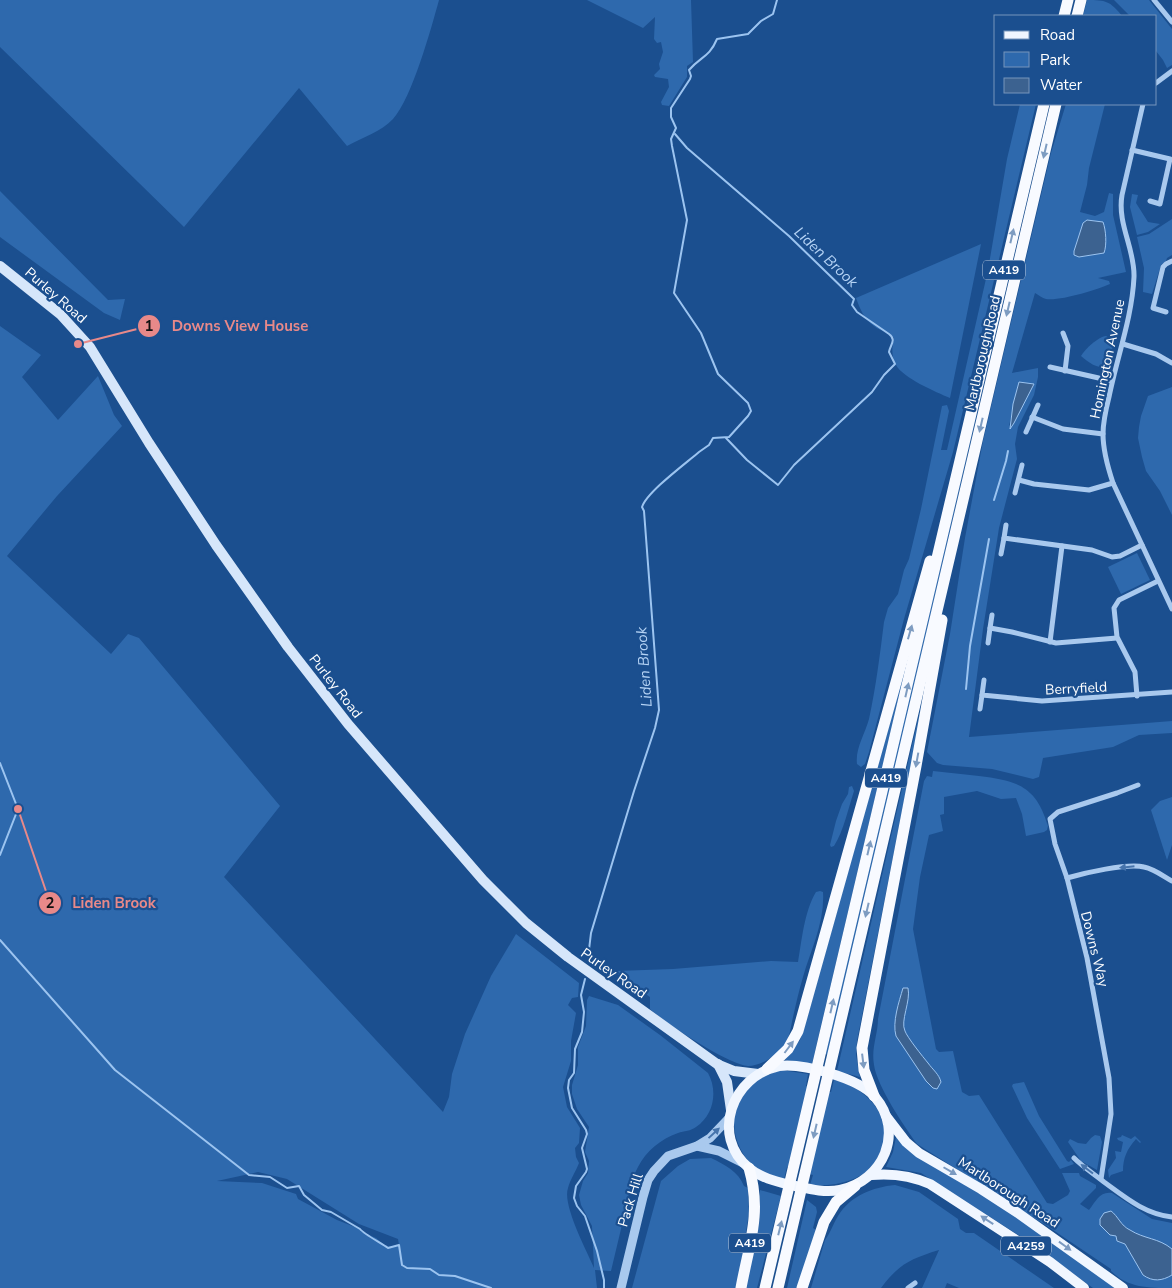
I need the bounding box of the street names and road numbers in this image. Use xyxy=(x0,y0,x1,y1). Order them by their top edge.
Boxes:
road number: A419 xyxy=(983,260,1025,280)
street label: Purley Road xyxy=(21,263,91,328)
street label: Marlborough Road xyxy=(960,294,1005,412)
street label: Homington Avenue xyxy=(1086,298,1129,421)
street label: Purley Road xyxy=(305,650,367,722)
street label: Berryfield xyxy=(1044,677,1108,700)
road number: A419 xyxy=(865,768,907,788)
street label: Downs Way xyxy=(1076,909,1113,990)
street label: Purley Road xyxy=(577,944,650,1003)
street label: Marlborough Road xyxy=(954,1152,1063,1232)
street label: Pack Hill xyxy=(613,1170,648,1229)
road number: A419 xyxy=(729,1234,771,1252)
road number: A4259 xyxy=(1001,1236,1051,1256)

